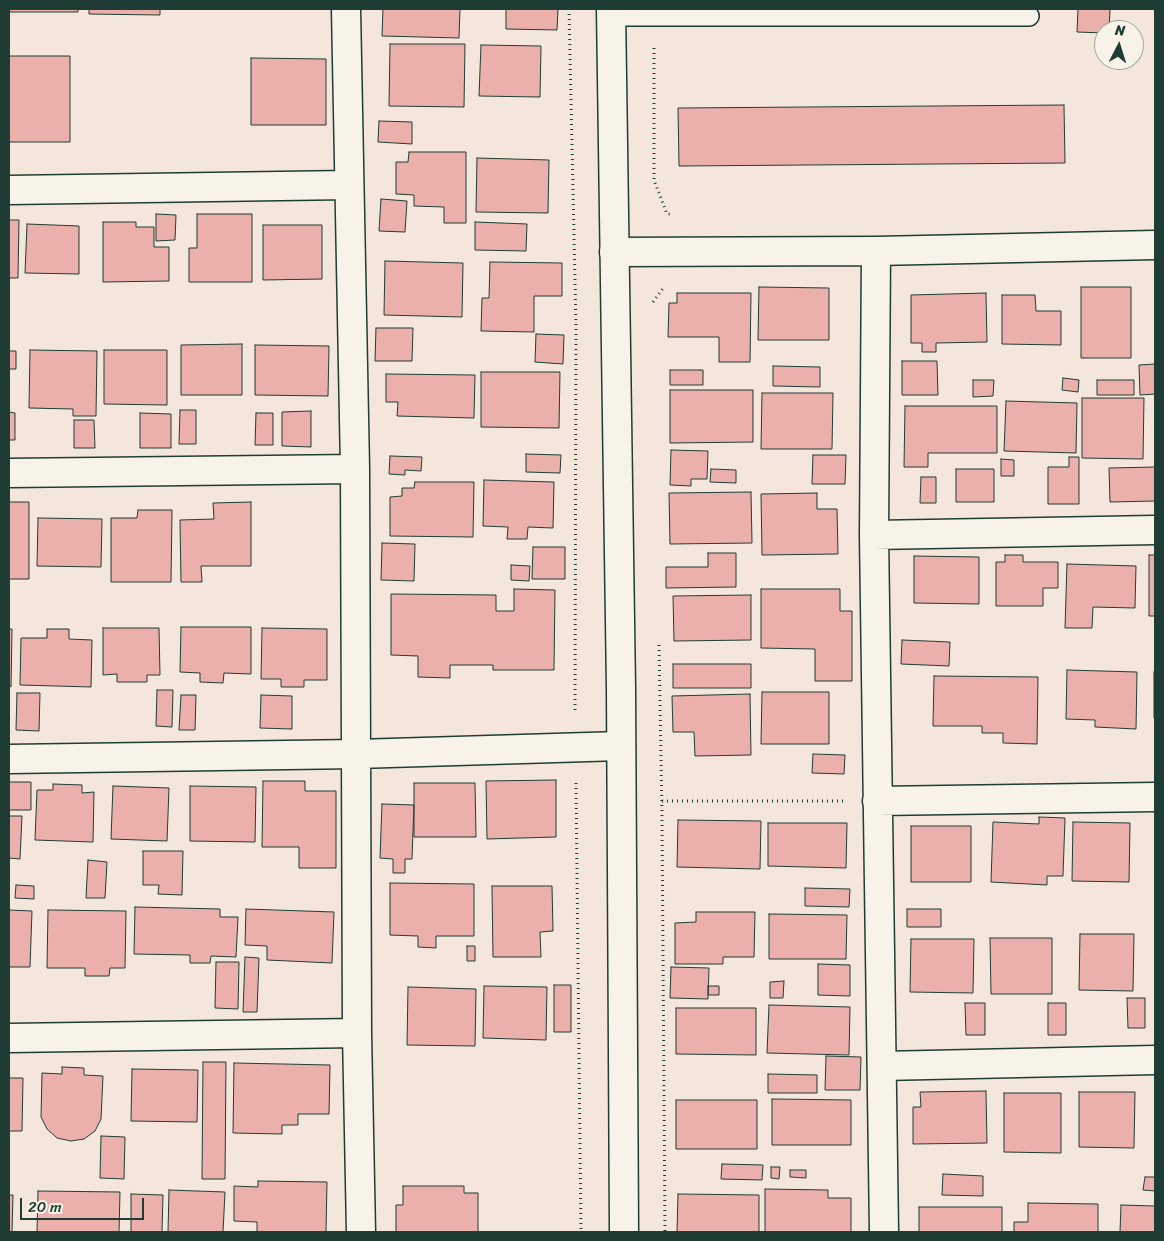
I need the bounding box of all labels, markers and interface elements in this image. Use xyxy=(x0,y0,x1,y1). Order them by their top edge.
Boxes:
text: N xyxy=(1114,18,1126,43)
north arrow xyxy=(1094,20,1144,70)
scale bar xyxy=(22,1188,146,1220)
text: 20 m xyxy=(28,1194,62,1220)

